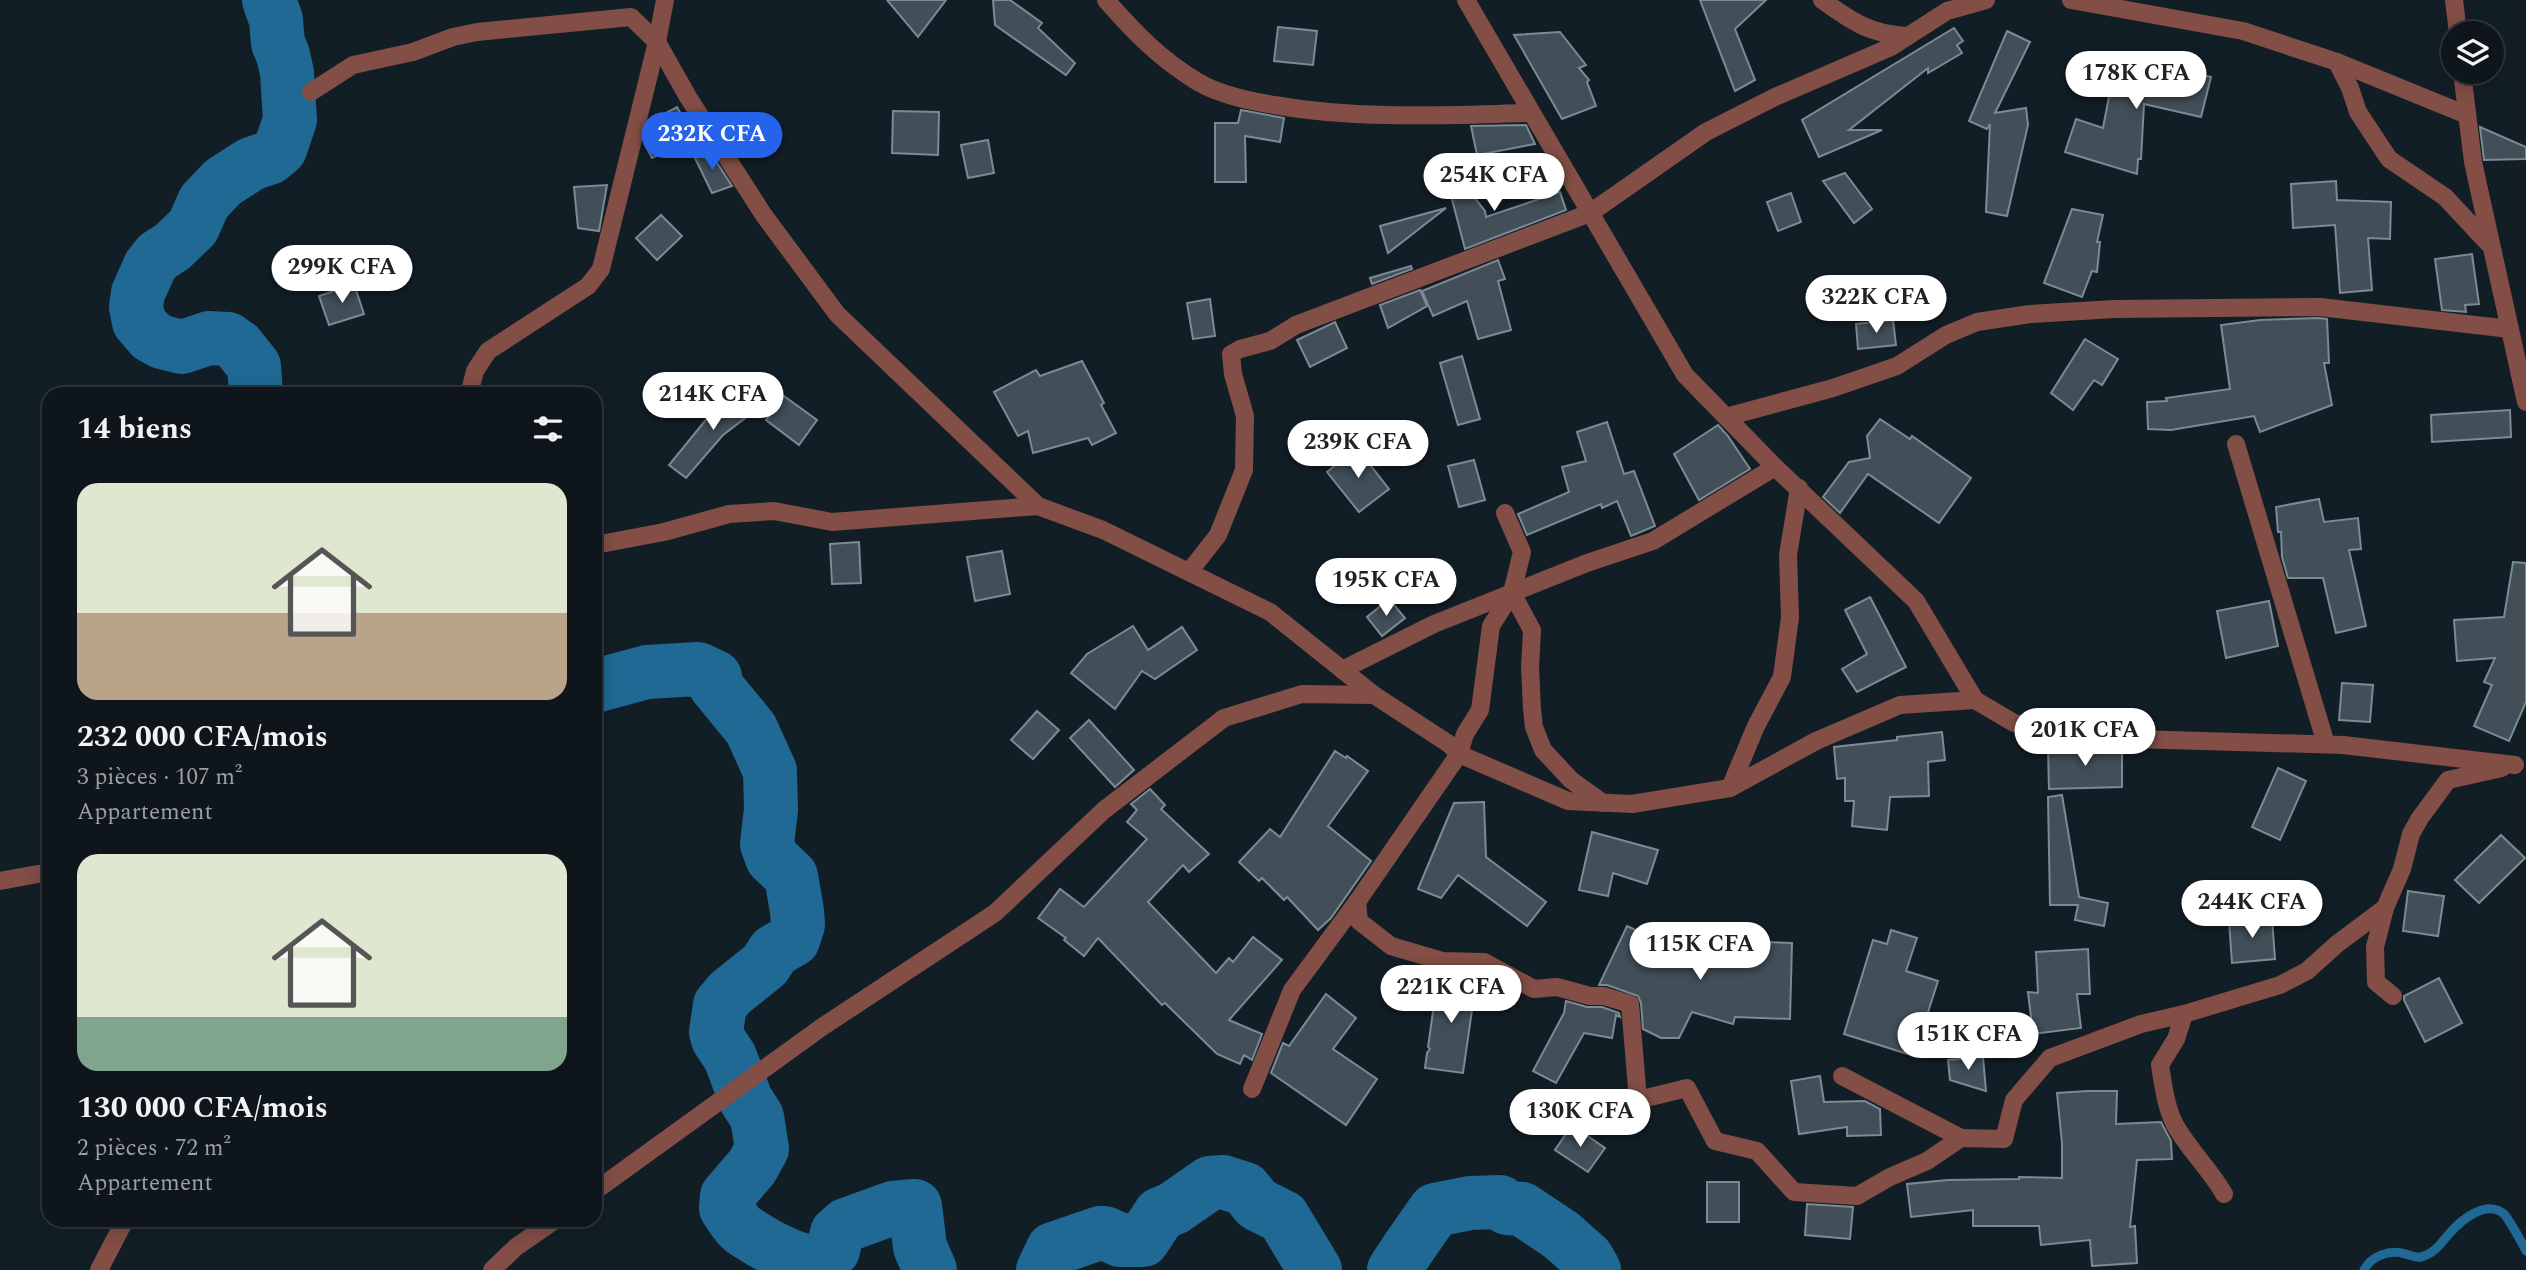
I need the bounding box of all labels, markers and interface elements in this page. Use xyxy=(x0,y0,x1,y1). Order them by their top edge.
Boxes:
map controls xyxy=(2441,21,2504,84)
button: layers xyxy=(2441,21,2504,84)
pin: 178K CFA xyxy=(2064,52,2208,111)
text: 178K CFA xyxy=(2082,56,2191,91)
pin: 232K CFA xyxy=(640,113,784,172)
text: 232K CFA xyxy=(658,117,767,152)
pin: 254K CFA xyxy=(1422,154,1566,213)
text: 254K CFA xyxy=(1440,158,1549,193)
pin: 299K CFA xyxy=(270,246,414,305)
text: 299K CFA xyxy=(288,250,397,285)
pin: 322K CFA xyxy=(1804,276,1948,335)
text: 322K CFA xyxy=(1822,280,1931,315)
pin: 214K CFA xyxy=(641,372,785,432)
text: 214K CFA xyxy=(659,377,768,412)
text: 14 biens xyxy=(77,406,192,452)
icon: filters xyxy=(529,410,567,448)
pin: 239K CFA xyxy=(1286,420,1430,480)
text: 239K CFA xyxy=(1304,425,1413,460)
icon: home xyxy=(259,529,385,655)
pin: 195K CFA xyxy=(1314,558,1458,618)
text: 195K CFA xyxy=(1332,563,1441,598)
pin: 201K CFA xyxy=(2013,708,2157,768)
text: 201K CFA xyxy=(2031,713,2140,748)
text: 232 000 CFA/mois xyxy=(77,714,328,760)
text: 3 pièces · 107 m² xyxy=(77,760,242,795)
text: Appartement xyxy=(77,795,213,830)
pin: 244K CFA xyxy=(2180,880,2324,940)
text: 244K CFA xyxy=(2198,885,2307,920)
icon: home xyxy=(259,900,385,1026)
pin: 115K CFA xyxy=(1628,922,1772,982)
text: 115K CFA xyxy=(1646,927,1755,962)
pin: 221K CFA xyxy=(1379,965,1523,1025)
text: 221K CFA xyxy=(1397,970,1506,1005)
pin: 151K CFA xyxy=(1896,1012,2040,1072)
text: 151K CFA xyxy=(1914,1017,2023,1052)
text: 130 000 CFA/mois xyxy=(77,1085,328,1131)
pin: 130K CFA xyxy=(1508,1090,1652,1149)
text: 130K CFA xyxy=(1526,1094,1635,1129)
text: 2 pièces · 72 m² xyxy=(77,1131,231,1166)
text: Appartement xyxy=(77,1166,213,1201)

